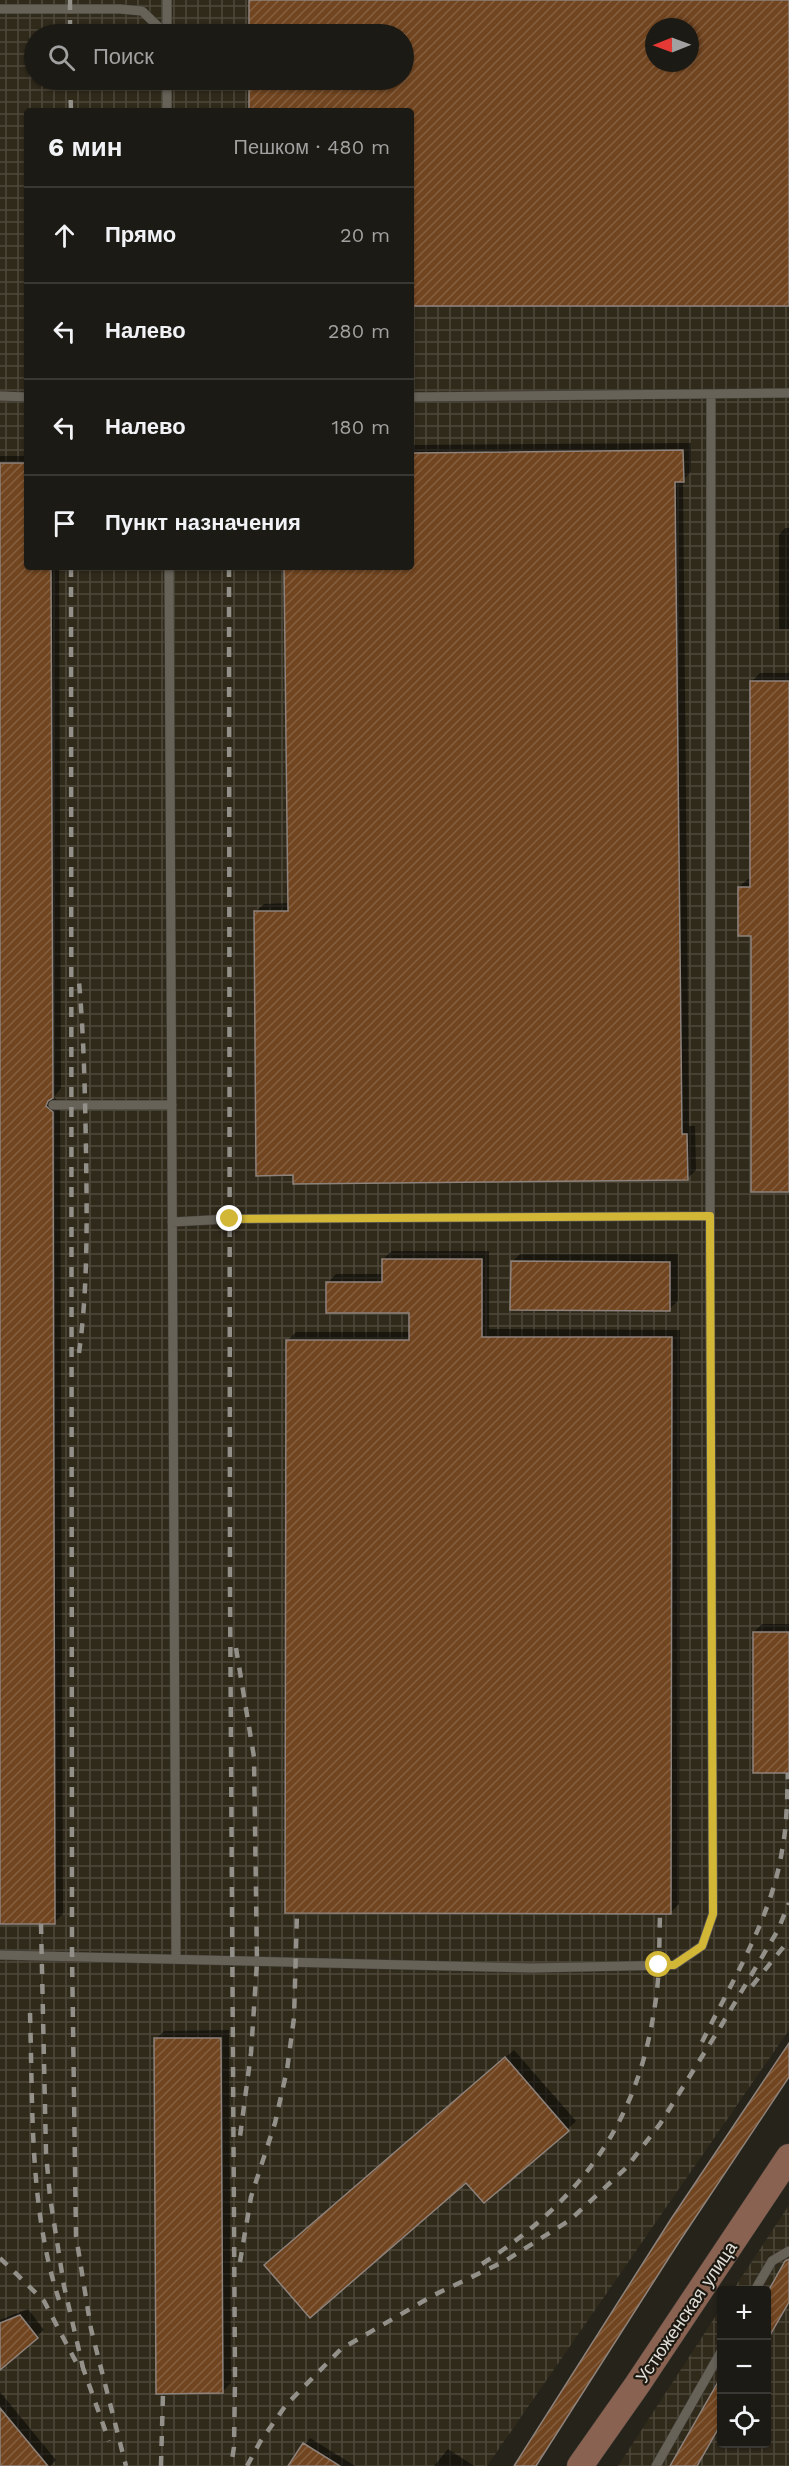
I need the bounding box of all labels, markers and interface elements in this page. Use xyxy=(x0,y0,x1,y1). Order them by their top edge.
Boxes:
north arrow xyxy=(645,18,699,72)
search box xyxy=(24,24,414,90)
icon: search xyxy=(45,41,78,74)
text: Поиск xyxy=(93,44,154,69)
text: 6 мин xyxy=(48,132,122,162)
text: Пешком · 480 m xyxy=(234,135,390,159)
icon: ahead xyxy=(48,219,81,252)
text: Прямо xyxy=(105,222,176,247)
text: 20 m xyxy=(340,223,390,247)
icon: left xyxy=(48,315,81,348)
text: Налево xyxy=(105,318,186,343)
text: 280 m xyxy=(328,319,390,343)
icon: left xyxy=(48,411,81,444)
text: Налево xyxy=(105,414,186,439)
text: 180 m xyxy=(332,415,390,439)
icon: arrive xyxy=(48,507,81,540)
text: Пункт назначения xyxy=(105,510,301,535)
route end xyxy=(216,1205,242,1231)
route start xyxy=(645,1951,671,1977)
street label: Устюженская улица xyxy=(631,2237,742,2386)
map controls xyxy=(717,2286,771,2448)
button: + xyxy=(717,2286,771,2340)
button: − xyxy=(717,2340,771,2394)
button: locate xyxy=(717,2394,771,2448)

